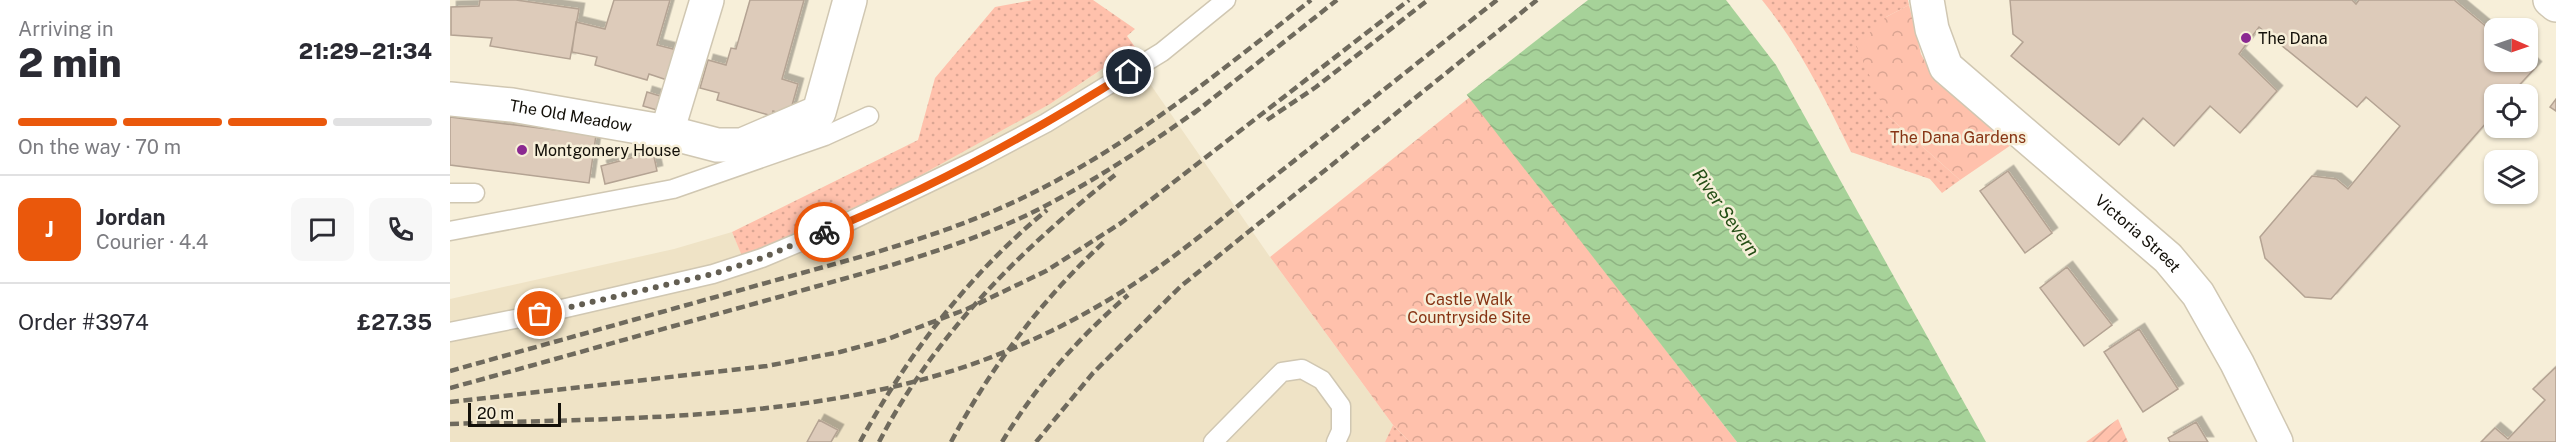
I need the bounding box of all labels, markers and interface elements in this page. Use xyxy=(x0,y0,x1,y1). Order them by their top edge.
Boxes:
text: Arriving in xyxy=(18,17,113,41)
north arrow xyxy=(2484,18,2538,72)
map controls xyxy=(2484,18,2538,204)
place label: The Dana xyxy=(2258,29,2328,48)
marker: The Dana xyxy=(2239,31,2253,45)
text: 21:29–21:34 xyxy=(299,38,432,64)
text: 2 min xyxy=(18,40,122,86)
pin xyxy=(1103,46,1154,97)
icon: home xyxy=(1112,55,1145,88)
button: locate xyxy=(2484,84,2538,138)
street label: The Old Meadow xyxy=(508,95,634,135)
park label: The Dana Gardens xyxy=(1890,128,2026,147)
text: On the way · 70 m xyxy=(18,135,181,159)
place label: Montgomery House xyxy=(534,141,681,160)
marker: Montgomery House xyxy=(515,143,529,157)
button: layers xyxy=(2484,150,2538,204)
water label: River Severn xyxy=(1688,164,1764,260)
street label: Victoria Street xyxy=(2092,190,2185,276)
button: chat xyxy=(291,198,354,261)
button: phone xyxy=(369,198,432,261)
courier xyxy=(794,202,854,262)
text: Jordan xyxy=(96,204,165,230)
text: J xyxy=(45,216,54,242)
icon: bike xyxy=(808,216,841,249)
text: Courier · 4.4 xyxy=(96,230,208,254)
pin xyxy=(514,288,565,339)
park label: Castle Walk Countryside Site xyxy=(1407,290,1531,327)
icon: bag xyxy=(523,297,556,330)
text: Order #3974 xyxy=(18,309,149,335)
text: £27.35 xyxy=(357,309,432,335)
scale bar xyxy=(468,400,561,428)
text: 20 m xyxy=(477,404,514,423)

